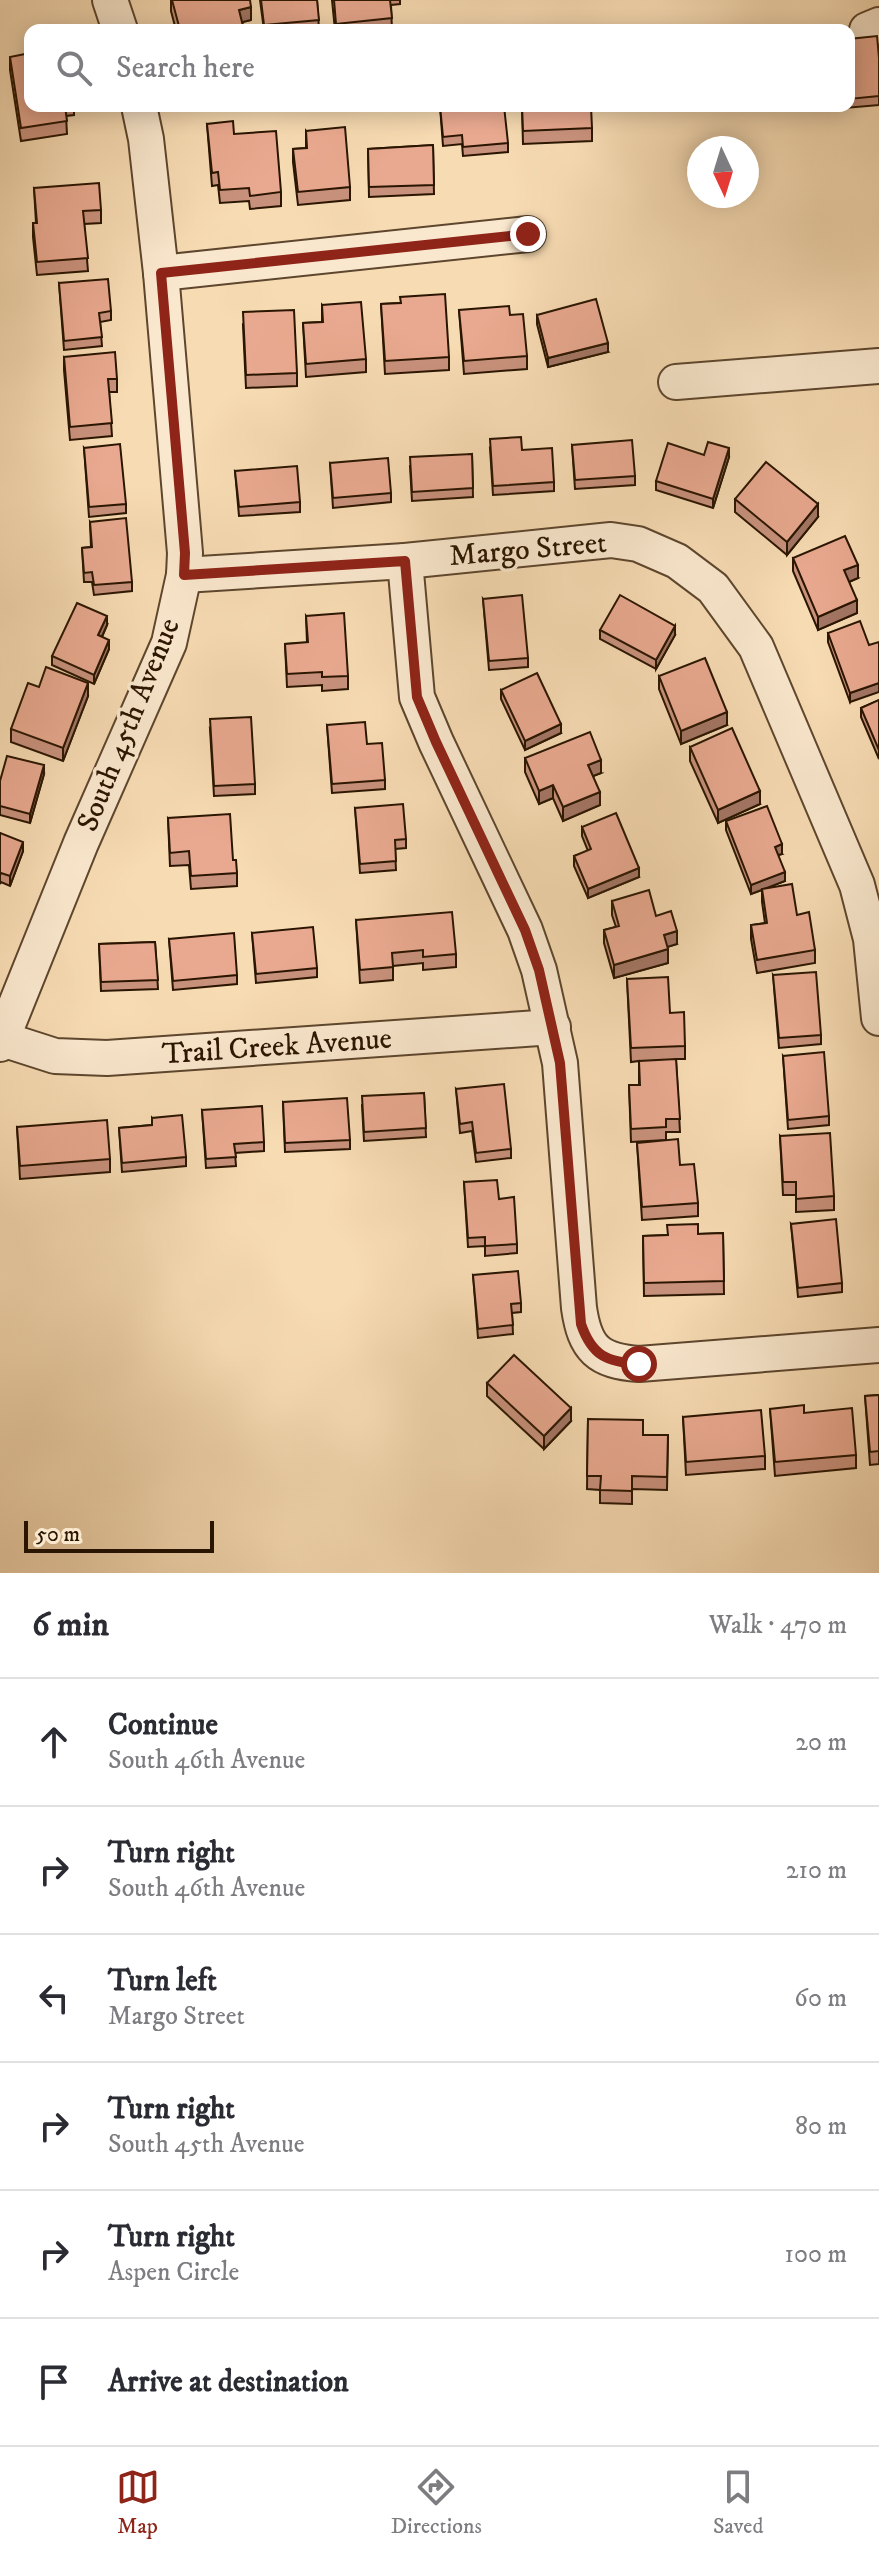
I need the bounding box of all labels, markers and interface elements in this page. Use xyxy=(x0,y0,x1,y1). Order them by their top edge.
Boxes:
search box xyxy=(24,24,855,112)
icon: search xyxy=(52,46,96,90)
text: Search here xyxy=(116,50,255,87)
north arrow xyxy=(687,136,759,208)
route end xyxy=(510,216,546,252)
street label: Margo Street xyxy=(448,525,608,575)
street label: South 45th Avenue xyxy=(69,613,189,837)
street label: Trail Creek Avenue xyxy=(161,1021,393,1073)
route start xyxy=(621,1346,657,1382)
scale bar xyxy=(24,1517,214,1553)
text: 50 m xyxy=(36,1521,80,1548)
text: 6 min xyxy=(32,1604,109,1646)
text: Walk · 470 m xyxy=(709,1609,847,1642)
text: Continue xyxy=(108,1707,218,1744)
icon: ahead xyxy=(32,1720,76,1764)
text: 20 m xyxy=(795,1726,847,1759)
text: South 46th Avenue xyxy=(108,1744,305,1777)
text: Turn right xyxy=(108,1835,235,1872)
icon: right xyxy=(32,1848,76,1892)
text: 210 m xyxy=(786,1854,847,1887)
text: South 46th Avenue xyxy=(108,1872,305,1905)
text: Turn left xyxy=(108,1963,217,2000)
icon: left xyxy=(32,1976,76,2020)
text: 60 m xyxy=(794,1982,847,2015)
text: Margo Street xyxy=(108,2000,245,2033)
text: Turn right xyxy=(108,2091,235,2128)
icon: right xyxy=(32,2104,76,2148)
text: 80 m xyxy=(795,2110,847,2143)
text: South 45th Avenue xyxy=(108,2128,305,2161)
text: Turn right xyxy=(108,2219,235,2256)
icon: right xyxy=(32,2232,76,2276)
text: 100 m xyxy=(784,2238,847,2271)
text: Aspen Circle xyxy=(108,2256,239,2289)
icon: arrive xyxy=(32,2360,76,2404)
text: Arrive at destination xyxy=(108,2364,349,2401)
tab: Map xyxy=(116,2465,160,2540)
tab: Directions xyxy=(391,2465,482,2540)
tab: Saved xyxy=(713,2465,763,2540)

